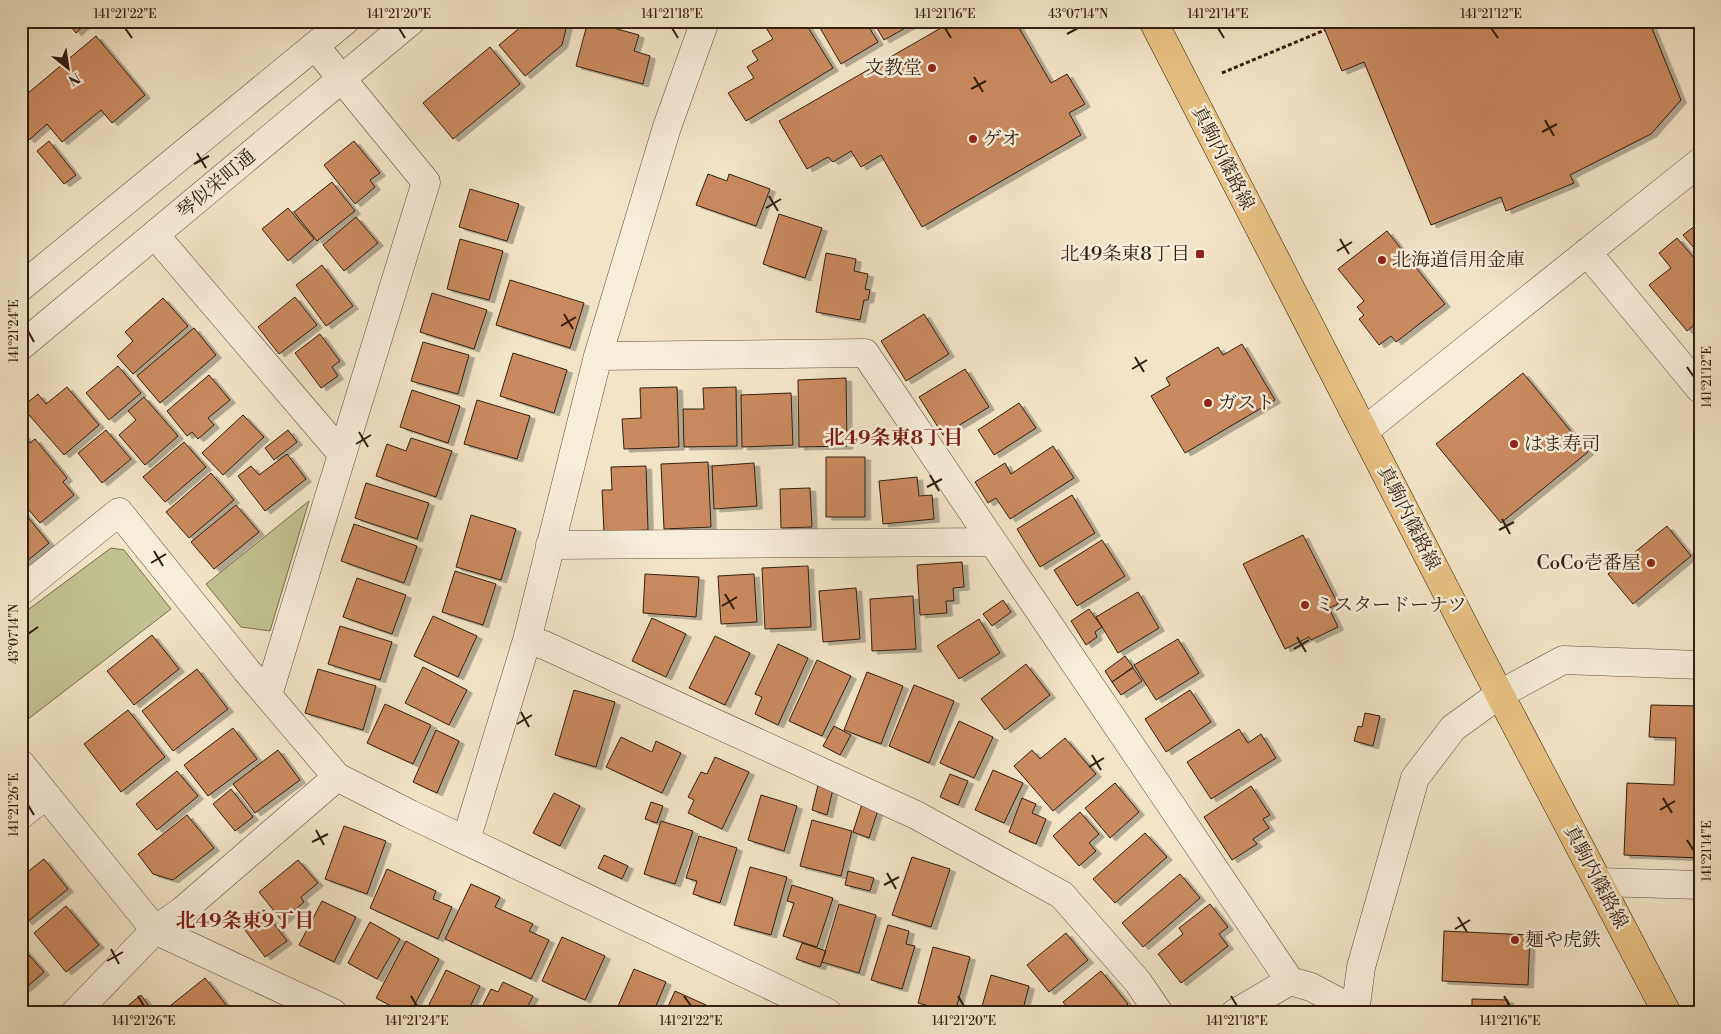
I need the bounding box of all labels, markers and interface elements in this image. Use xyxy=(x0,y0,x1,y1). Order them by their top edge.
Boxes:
text: 141°21'22"E xyxy=(94,7,156,22)
text: 141°21'20"E xyxy=(367,7,431,22)
text: 141°21'18"E xyxy=(641,7,703,22)
text: 141°21'16"E xyxy=(914,7,976,22)
text: 43°07'14"N xyxy=(1048,7,1108,22)
text: 141°21'14"E xyxy=(1187,7,1249,22)
text: 141°21'12"E xyxy=(1460,7,1522,22)
north arrow xyxy=(42,42,92,92)
place label: 文教堂 xyxy=(865,56,922,80)
marker: 文教堂 xyxy=(926,62,938,74)
text: N xyxy=(65,68,83,89)
street label: 真駒内篠路線 xyxy=(1186,102,1260,214)
place label: ゲオ xyxy=(983,127,1021,151)
marker: ゲオ xyxy=(967,133,979,145)
street label: 琴似栄町通 xyxy=(172,144,260,224)
place label: 北49条東8丁目 xyxy=(1061,242,1190,266)
marker: 北49条東8丁目 xyxy=(1194,248,1206,260)
place label: 北海道信用金庫 xyxy=(1392,248,1525,272)
marker: 北海道信用金庫 xyxy=(1376,254,1388,266)
text: 141°21'24"E xyxy=(7,299,22,363)
text: 141°21'12"E xyxy=(1700,346,1715,408)
place label: ガスト xyxy=(1218,391,1275,415)
marker: ガスト xyxy=(1202,397,1214,409)
district label: 北49条東8丁目 xyxy=(825,426,963,451)
place label: はま寿司 xyxy=(1524,432,1600,456)
marker: はま寿司 xyxy=(1508,438,1520,450)
street label: 真駒内篠路線 xyxy=(1372,462,1446,574)
place label: CoCo壱番屋 xyxy=(1537,551,1641,575)
marker: CoCo壱番屋 xyxy=(1645,557,1657,569)
place label: ミスタードーナツ xyxy=(1315,593,1467,617)
marker: ミスタードーナツ xyxy=(1299,599,1311,611)
text: 43°07'14"N xyxy=(7,604,22,664)
text: 141°21'26"E xyxy=(7,773,22,837)
text: 141°21'14"E xyxy=(1700,820,1715,882)
street label: 真駒内篠路線 xyxy=(1559,821,1633,933)
district label: 北49条東9丁目 xyxy=(176,909,314,934)
place label: 麺や虎鉄 xyxy=(1525,928,1601,952)
marker: 麺や虎鉄 xyxy=(1509,934,1521,946)
text: 141°21'26"E xyxy=(112,1014,176,1029)
text: 141°21'24"E xyxy=(385,1014,449,1029)
text: 141°21'22"E xyxy=(660,1014,722,1029)
text: 141°21'20"E xyxy=(932,1014,996,1029)
text: 141°21'18"E xyxy=(1206,1014,1268,1029)
text: 141°21'16"E xyxy=(1479,1014,1541,1029)

